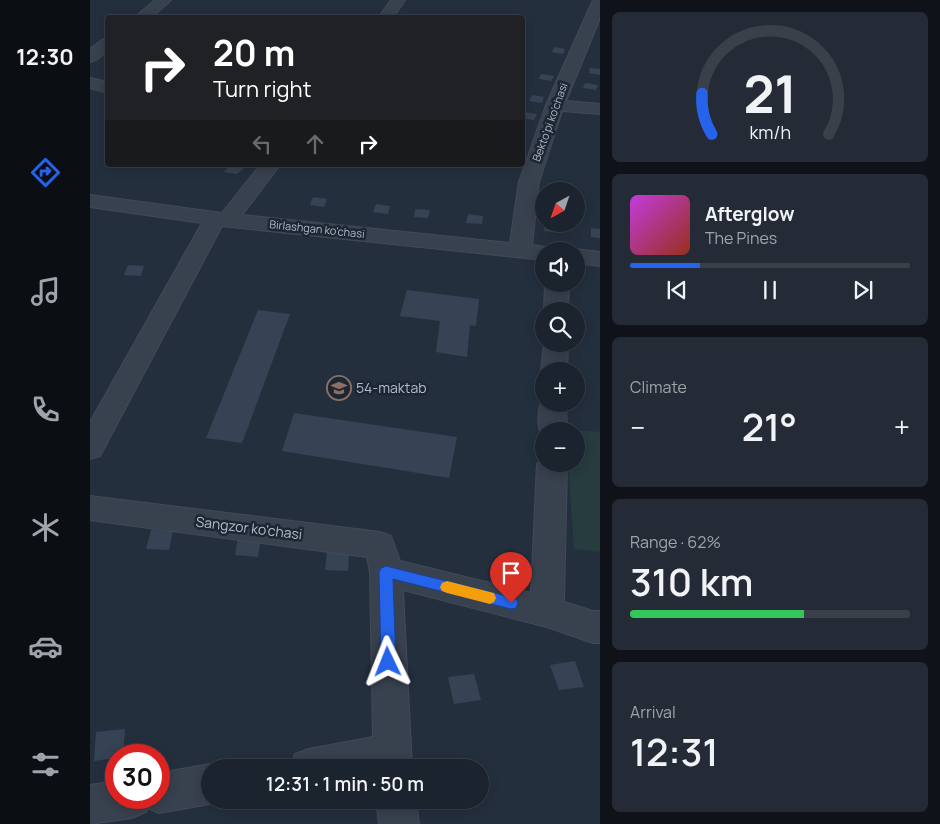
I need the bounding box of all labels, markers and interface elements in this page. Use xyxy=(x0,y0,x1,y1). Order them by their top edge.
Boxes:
text: 20 m xyxy=(213,29,295,77)
icon: right xyxy=(130,35,195,100)
text: 12:30 xyxy=(16,42,74,72)
text: 21 xyxy=(743,58,797,129)
text: Turn right xyxy=(213,74,311,104)
street label: Bekto'pi ko'chasi xyxy=(528,80,571,163)
text: km/h xyxy=(749,120,791,144)
icon: left xyxy=(248,130,276,158)
icon: ahead xyxy=(301,130,329,158)
icon: right xyxy=(354,130,382,158)
icon: directions xyxy=(28,155,63,190)
north arrow xyxy=(535,182,585,232)
map controls xyxy=(535,182,585,472)
text: Afterglow xyxy=(705,201,794,227)
street label: Birlashgan ko'chasi xyxy=(269,216,365,241)
text: The Pines xyxy=(705,227,777,249)
button: sound xyxy=(535,242,585,292)
icon: music xyxy=(28,274,63,309)
icon: previous xyxy=(663,276,691,304)
icon: pause xyxy=(756,276,784,304)
icon: next xyxy=(849,276,877,304)
button: search xyxy=(535,302,585,352)
button: + xyxy=(535,362,585,412)
school or university icon: 54-maktab xyxy=(326,375,352,401)
text: Climate xyxy=(630,376,687,398)
place label: 54-maktab xyxy=(356,378,426,397)
icon: phone xyxy=(28,392,63,427)
text: 21° xyxy=(742,400,797,452)
text: − xyxy=(630,408,645,446)
text: + xyxy=(894,408,910,446)
button: − xyxy=(535,422,585,472)
icon: climate xyxy=(28,510,63,545)
street label: Sangzor ko'chasi xyxy=(195,512,303,543)
text: Range · 62% xyxy=(630,531,721,553)
pin xyxy=(490,552,532,603)
text: 310 km xyxy=(630,555,753,607)
icon: arrive xyxy=(497,559,525,587)
icon: car xyxy=(28,629,63,664)
position arrow xyxy=(361,635,413,687)
text: Arrival xyxy=(630,701,676,723)
text: 12:31 xyxy=(630,725,719,777)
speed limit sign: 30 xyxy=(105,744,170,809)
icon: filters xyxy=(28,747,63,782)
text: 12:31 · 1 min · 50 m xyxy=(266,771,424,797)

